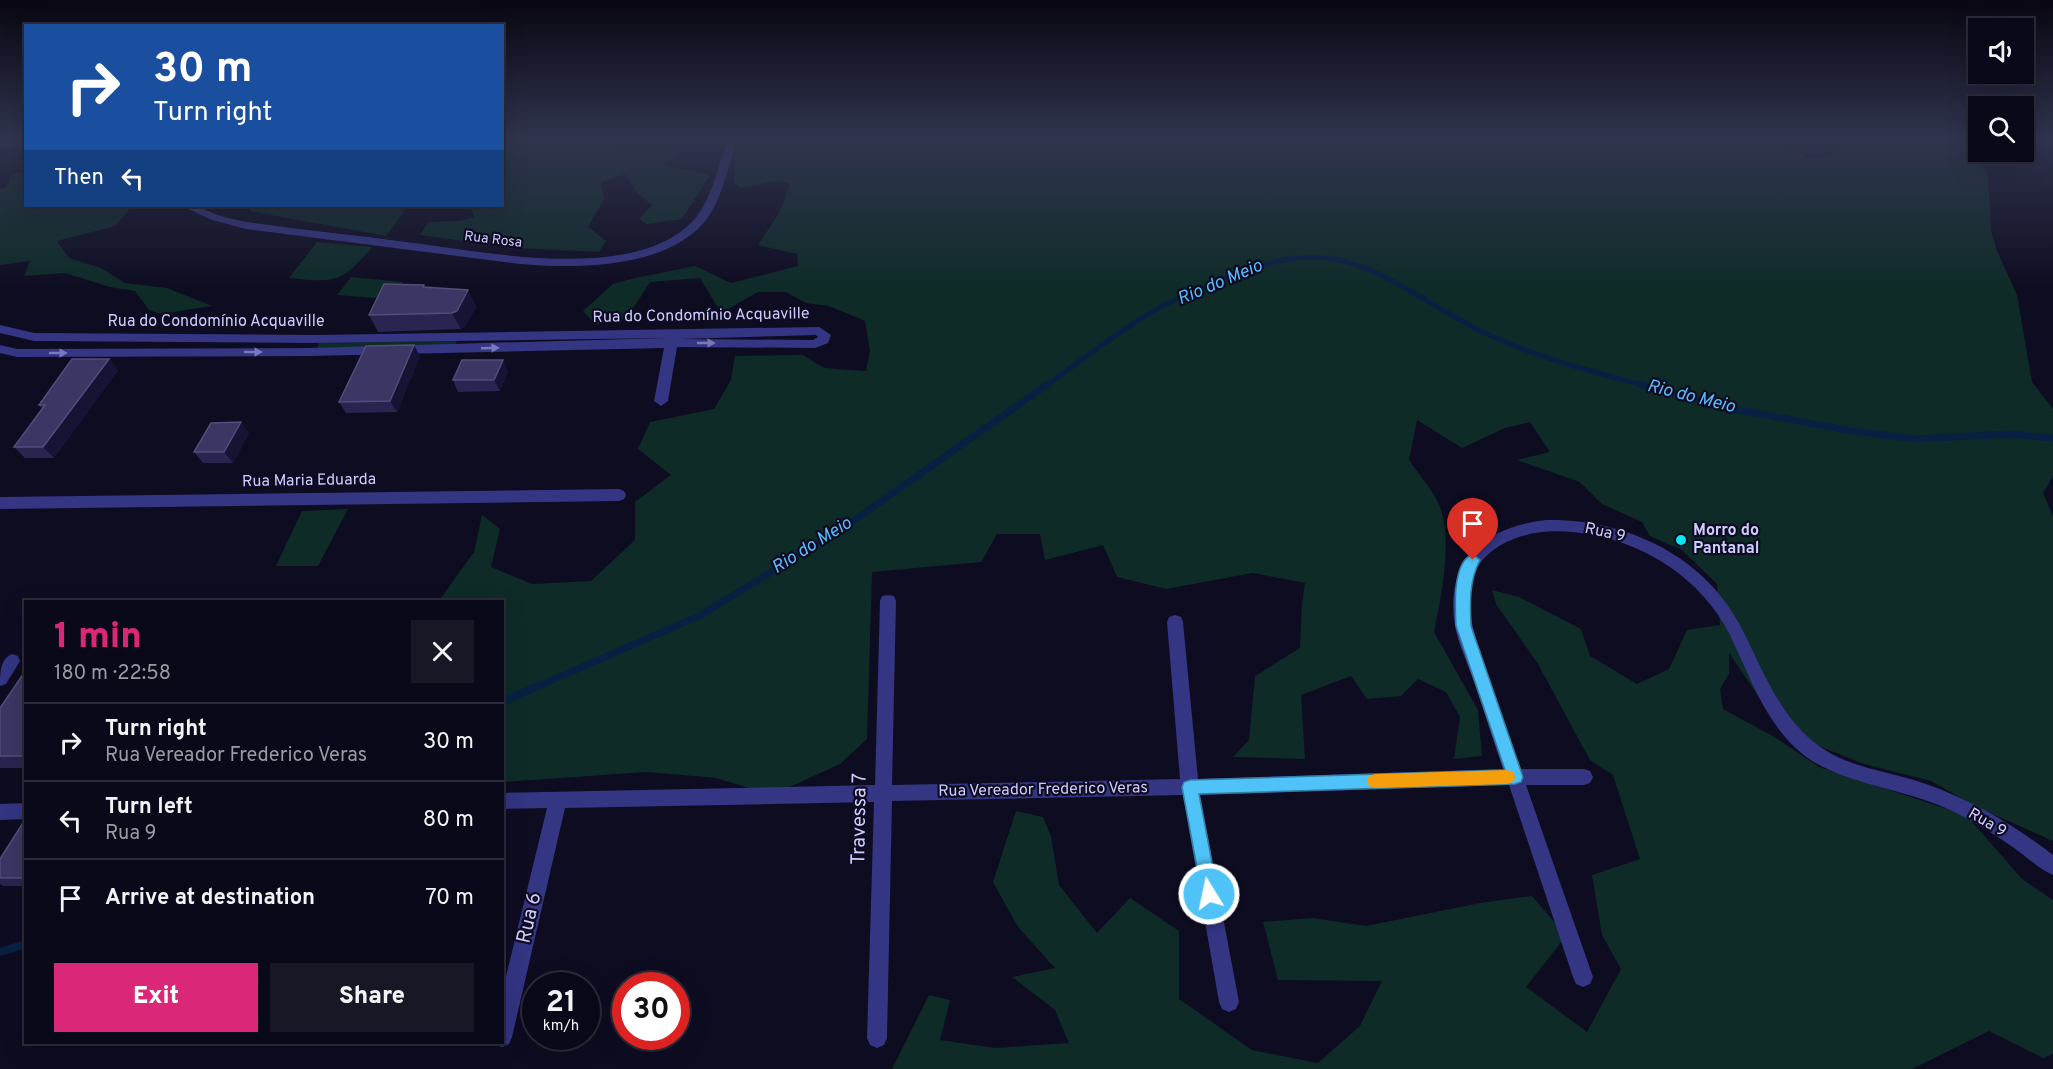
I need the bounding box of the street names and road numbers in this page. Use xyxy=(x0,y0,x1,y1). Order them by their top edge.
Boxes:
street label: Rua Rosa xyxy=(463,228,523,252)
street label: Rua do Condomínio Acquaville xyxy=(592,304,810,328)
street label: Rua do Condomínio Acquaville xyxy=(107,312,325,332)
street label: Rua Maria Eduarda xyxy=(242,470,376,492)
street label: Rua 9 xyxy=(1583,519,1627,547)
street label: Travessa 7 xyxy=(846,773,874,865)
street label: Rua Vereador Frederico Veras xyxy=(938,778,1148,802)
street label: Rua 9 xyxy=(1964,804,2010,842)
street label: Rua 6 xyxy=(512,890,548,946)

